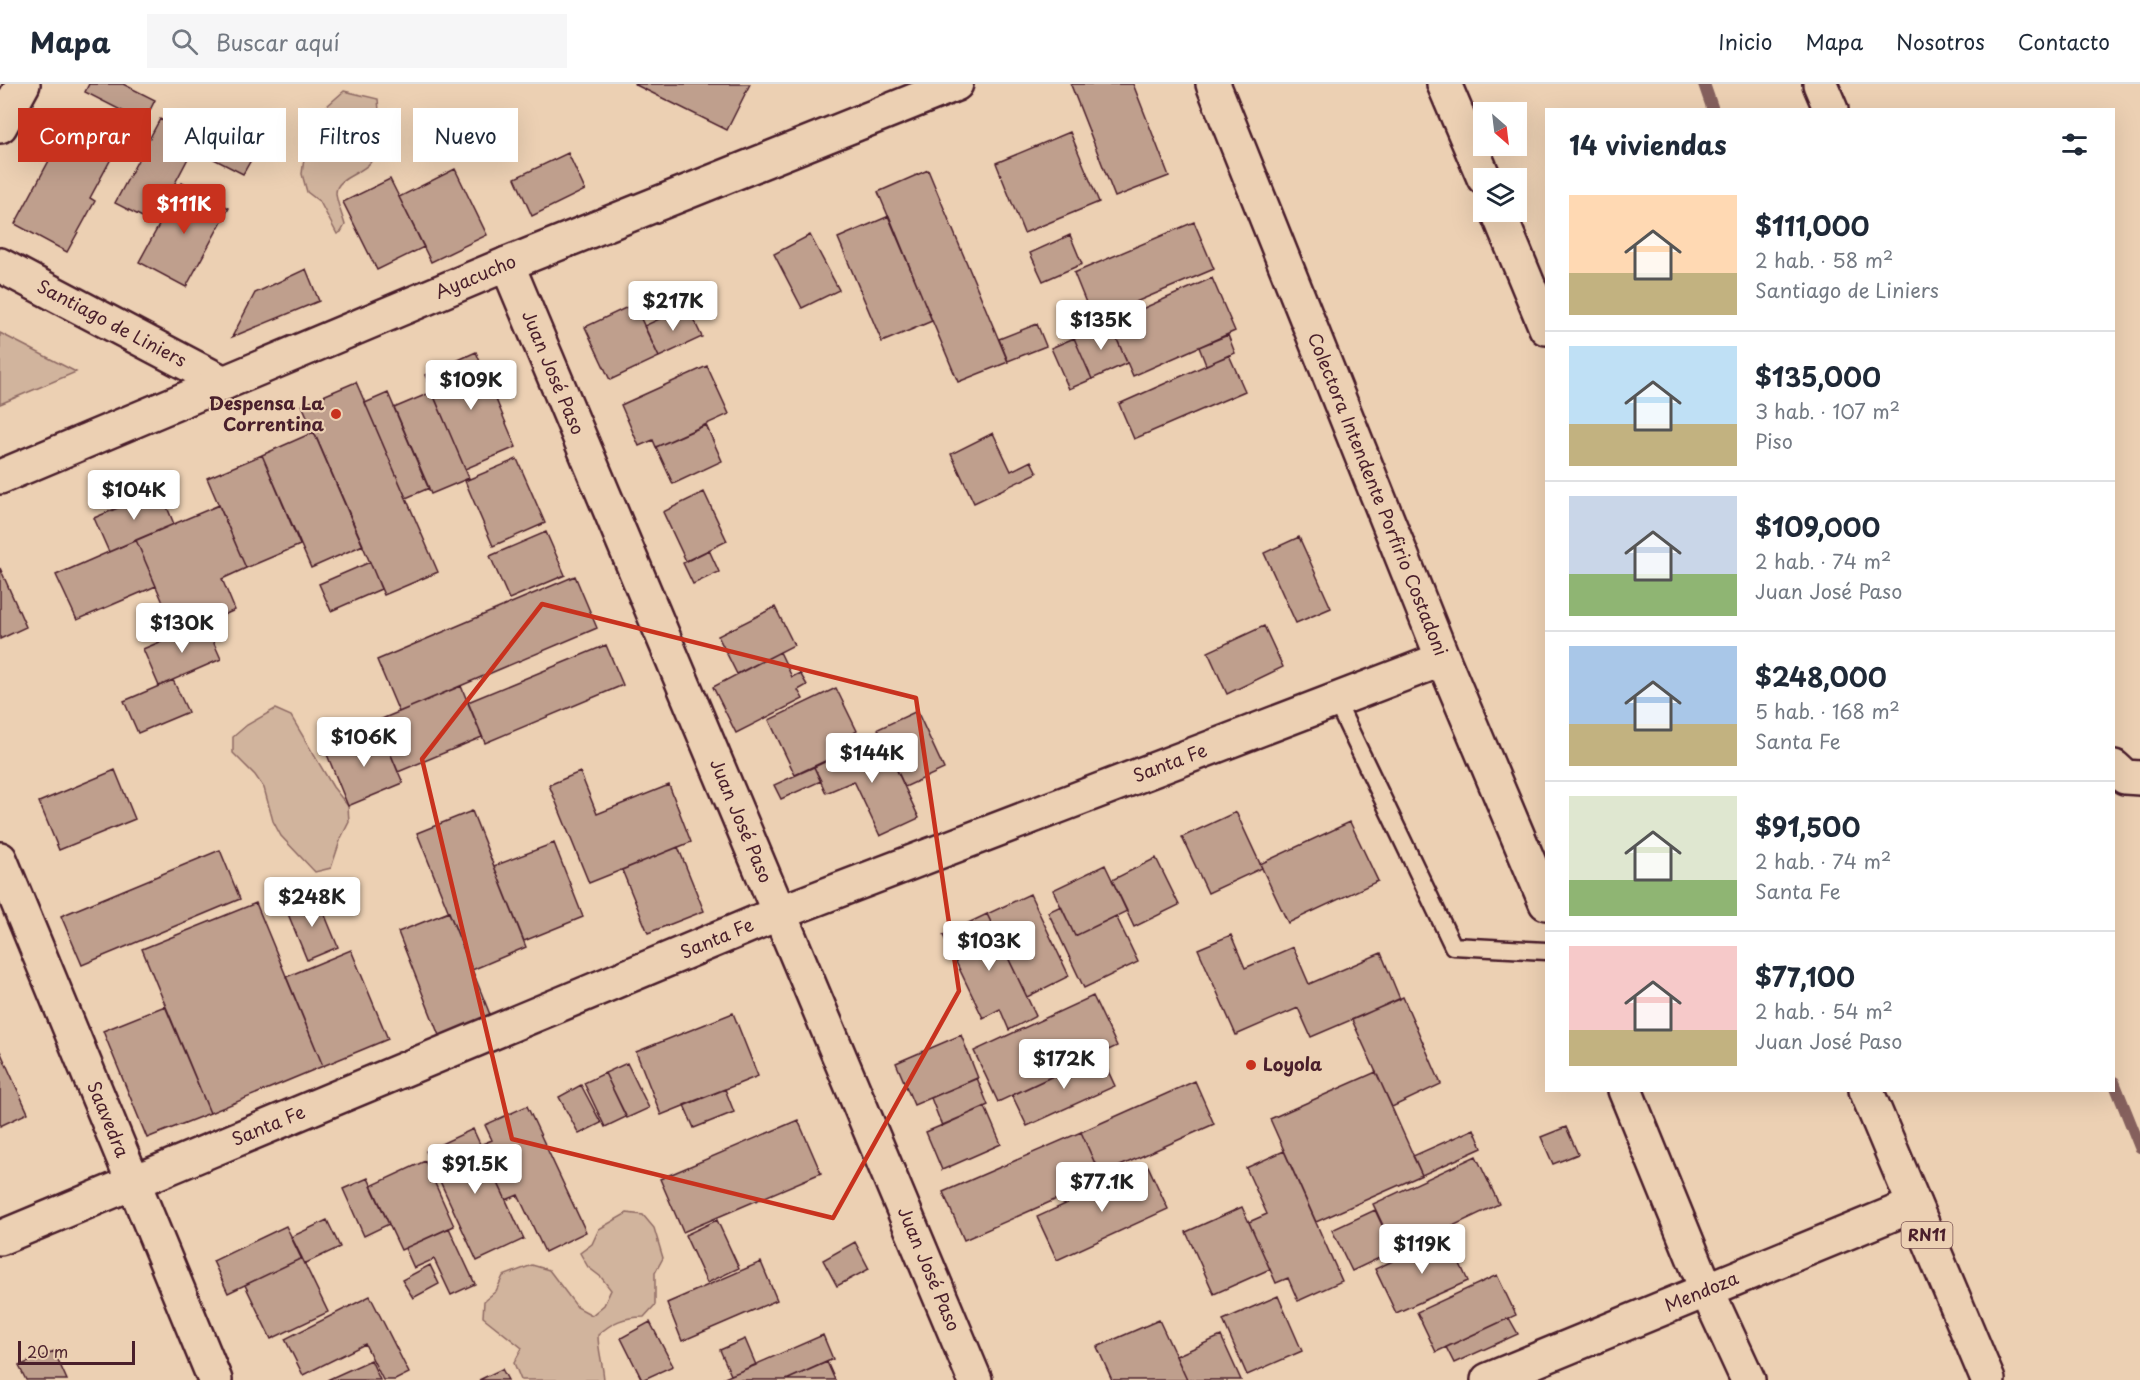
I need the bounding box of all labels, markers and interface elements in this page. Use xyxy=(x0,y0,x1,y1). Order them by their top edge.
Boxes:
search box xyxy=(147,14,567,68)
text: Mapa xyxy=(30,20,111,63)
icon: search xyxy=(168,25,201,58)
text: Buscar aquí xyxy=(216,25,340,58)
text: Inicio xyxy=(1718,25,1772,57)
text: Mapa xyxy=(1805,25,1863,57)
text: Nosotros xyxy=(1896,25,1985,57)
text: Contacto xyxy=(2018,25,2110,57)
north arrow xyxy=(1473,102,1527,156)
map controls xyxy=(1473,102,1527,222)
chip: Comprar xyxy=(18,108,151,162)
chip: Alquilar xyxy=(163,108,286,162)
chip: Filtros xyxy=(298,108,401,162)
chip: Nuevo xyxy=(413,108,518,162)
text: 14 viviendas xyxy=(1569,125,1727,164)
icon: filters xyxy=(2058,128,2091,161)
button: layers xyxy=(1473,168,1527,222)
pin: $111K xyxy=(142,184,226,235)
text: $111K xyxy=(156,188,212,218)
text: $111,000 xyxy=(1755,206,1869,245)
icon: home xyxy=(1617,219,1689,291)
text: 2 hab. · 58 m² xyxy=(1755,245,1893,275)
street label: Ayacucho xyxy=(430,247,520,305)
street label: Santiago de Liniers xyxy=(33,272,192,373)
text: Santiago de Liniers xyxy=(1755,275,1939,305)
pin: $217K xyxy=(631,281,715,332)
text: $217K xyxy=(642,285,704,315)
pin: $135K xyxy=(1059,300,1143,351)
text: $135K xyxy=(1070,304,1132,334)
street label: Juan José Paso xyxy=(516,306,592,439)
street label: Colectora Intendente Porfirio Costadoni xyxy=(1302,328,1455,659)
text: $135,000 xyxy=(1755,357,1881,396)
pin: $109K xyxy=(429,360,513,411)
text: $109K xyxy=(440,364,502,394)
icon: home xyxy=(1617,370,1689,442)
place label: Despensa La Correntina xyxy=(209,389,324,437)
text: 3 hab. · 107 m² xyxy=(1755,396,1900,426)
marker: Despensa La Correntina xyxy=(329,407,343,421)
text: Piso xyxy=(1755,426,1793,456)
pin: $104K xyxy=(92,470,176,521)
text: $104K xyxy=(102,474,166,504)
text: $109,000 xyxy=(1755,507,1880,546)
icon: home xyxy=(1617,520,1689,592)
text: 2 hab. · 74 m² xyxy=(1755,546,1891,576)
text: Juan José Paso xyxy=(1755,576,1902,606)
pin: $130K xyxy=(140,603,224,654)
text: $130K xyxy=(150,607,214,637)
text: $248,000 xyxy=(1755,657,1887,696)
icon: home xyxy=(1617,670,1689,742)
text: 5 hab. · 168 m² xyxy=(1755,696,1900,726)
pin: $106K xyxy=(322,717,406,768)
text: $106K xyxy=(331,721,397,751)
text: Santa Fe xyxy=(1755,726,1841,756)
pin: $144K xyxy=(830,733,914,784)
street label: Santa Fe xyxy=(1129,735,1211,788)
text: $144K xyxy=(840,737,904,767)
street label: Juan José Paso xyxy=(704,754,780,887)
text: $91,500 xyxy=(1755,807,1860,846)
icon: home xyxy=(1617,820,1689,892)
text: 2 hab. · 74 m² xyxy=(1755,846,1891,876)
text: Santa Fe xyxy=(1755,876,1841,906)
pin: $248K xyxy=(270,877,354,928)
text: $248K xyxy=(278,881,346,911)
street label: Santa Fe xyxy=(676,910,757,965)
pin: $103K xyxy=(947,921,1031,972)
text: $103K xyxy=(957,925,1021,955)
text: $77,100 xyxy=(1755,957,1855,996)
icon: home xyxy=(1617,970,1689,1042)
text: 2 hab. · 54 m² xyxy=(1755,996,1893,1026)
text: Juan José Paso xyxy=(1755,1026,1902,1056)
pin: $172K xyxy=(1022,1039,1106,1090)
text: $172K xyxy=(1033,1043,1095,1073)
place label: Loyola xyxy=(1263,1050,1322,1077)
marker: Loyola xyxy=(1244,1058,1258,1072)
street label: Saavedra xyxy=(81,1077,137,1162)
street label: Santa Fe xyxy=(227,1097,309,1152)
pin: $91.5K xyxy=(426,1144,524,1195)
text: $91.5K xyxy=(442,1148,508,1178)
pin: $77.1K xyxy=(1053,1162,1151,1213)
text: $77.1K xyxy=(1070,1166,1134,1196)
street label: Juan José Paso xyxy=(892,1202,968,1335)
road number: RN11 xyxy=(1902,1222,1952,1248)
pin: $119K xyxy=(1380,1224,1464,1275)
text: $119K xyxy=(1393,1228,1451,1258)
street label: Mendoza xyxy=(1660,1263,1743,1318)
scale bar xyxy=(18,1338,135,1366)
text: 20 m xyxy=(27,1339,68,1363)

